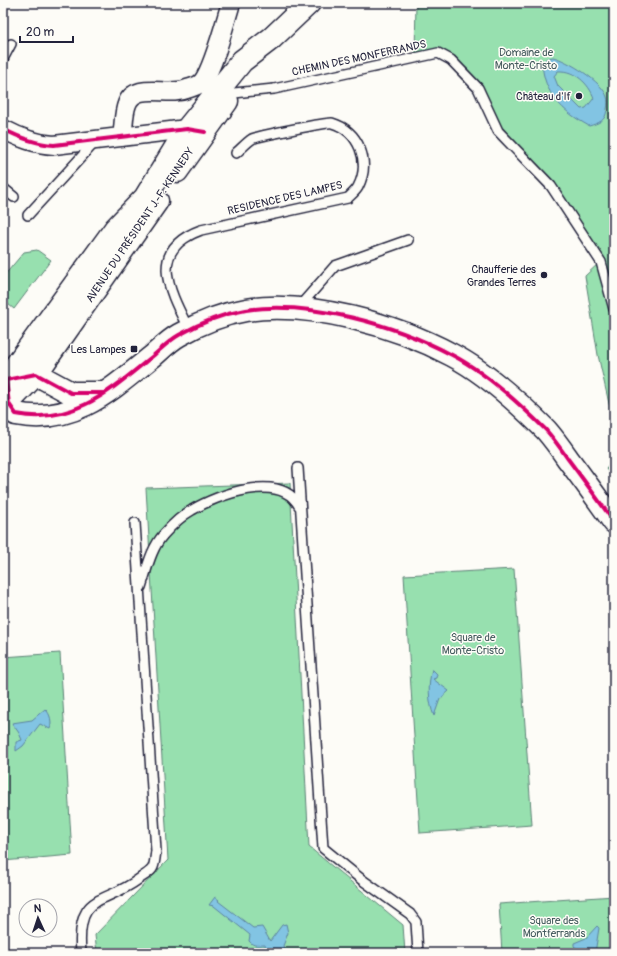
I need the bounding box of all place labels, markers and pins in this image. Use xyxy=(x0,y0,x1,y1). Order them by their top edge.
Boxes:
place label: Château d'If xyxy=(516,90,572,103)
marker: Château d'If xyxy=(574,91,584,101)
place label: Chaufferie des Grandes Terres xyxy=(467,263,536,289)
marker: Chaufferie des Grandes Terres xyxy=(539,270,549,280)
place label: Les Lampes xyxy=(70,343,126,356)
marker: Les Lampes xyxy=(129,344,139,354)

